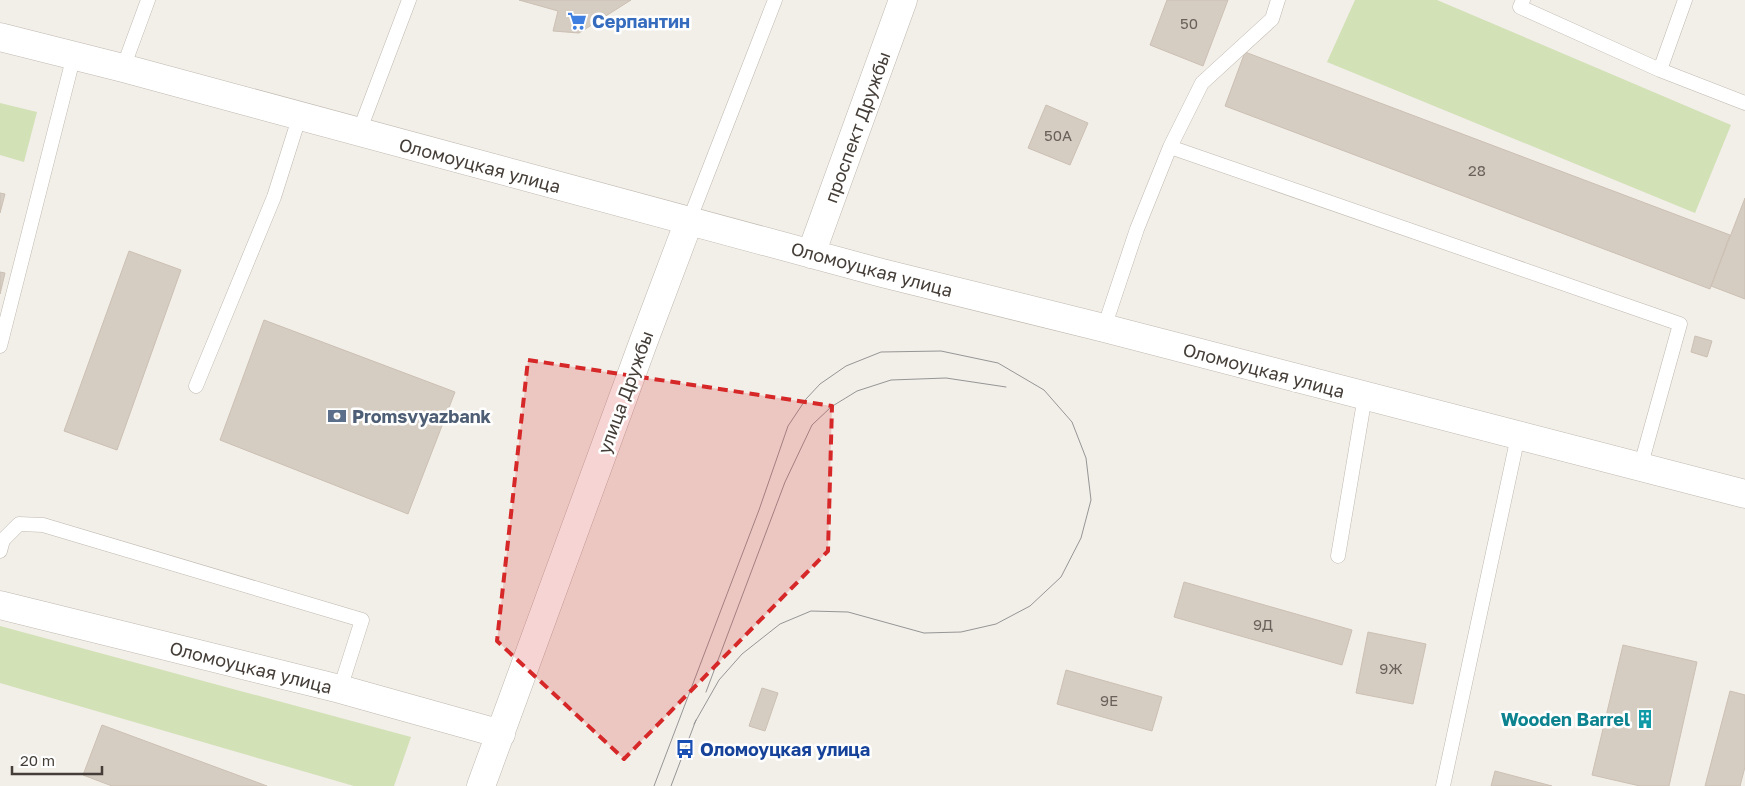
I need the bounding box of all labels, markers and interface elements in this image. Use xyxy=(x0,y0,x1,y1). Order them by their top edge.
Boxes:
supermarket icon: Серпантин xyxy=(566,10,588,32)
place label: Серпантин xyxy=(592,10,690,32)
house number: 50 xyxy=(1180,14,1198,32)
street label: проспект Дружбы xyxy=(819,48,895,206)
house number: 50А xyxy=(1044,126,1072,144)
street label: Оломоуцкая улица xyxy=(397,133,563,197)
house number: 28 xyxy=(1468,161,1486,179)
street label: Оломоуцкая улица xyxy=(789,237,955,301)
street label: улица Дружбы xyxy=(593,327,657,457)
street label: Оломоуцкая улица xyxy=(1181,338,1347,402)
bank icon: Promsvyazbank xyxy=(326,405,348,427)
place label: Promsvyazbank xyxy=(352,405,492,427)
house number: 9Д xyxy=(1253,615,1273,633)
street label: Оломоуцкая улица xyxy=(168,636,334,698)
house number: 9Ж xyxy=(1379,659,1403,677)
house number: 9Е xyxy=(1100,691,1118,709)
place label: Wooden Barrel xyxy=(1501,708,1630,730)
building icon: Wooden Barrel xyxy=(1634,708,1656,730)
bus stop icon: Оломоуцкая улица xyxy=(674,738,696,760)
place label: Оломоуцкая улица xyxy=(700,738,870,760)
scale bar xyxy=(12,744,102,776)
text: 20 m xyxy=(20,751,55,769)

